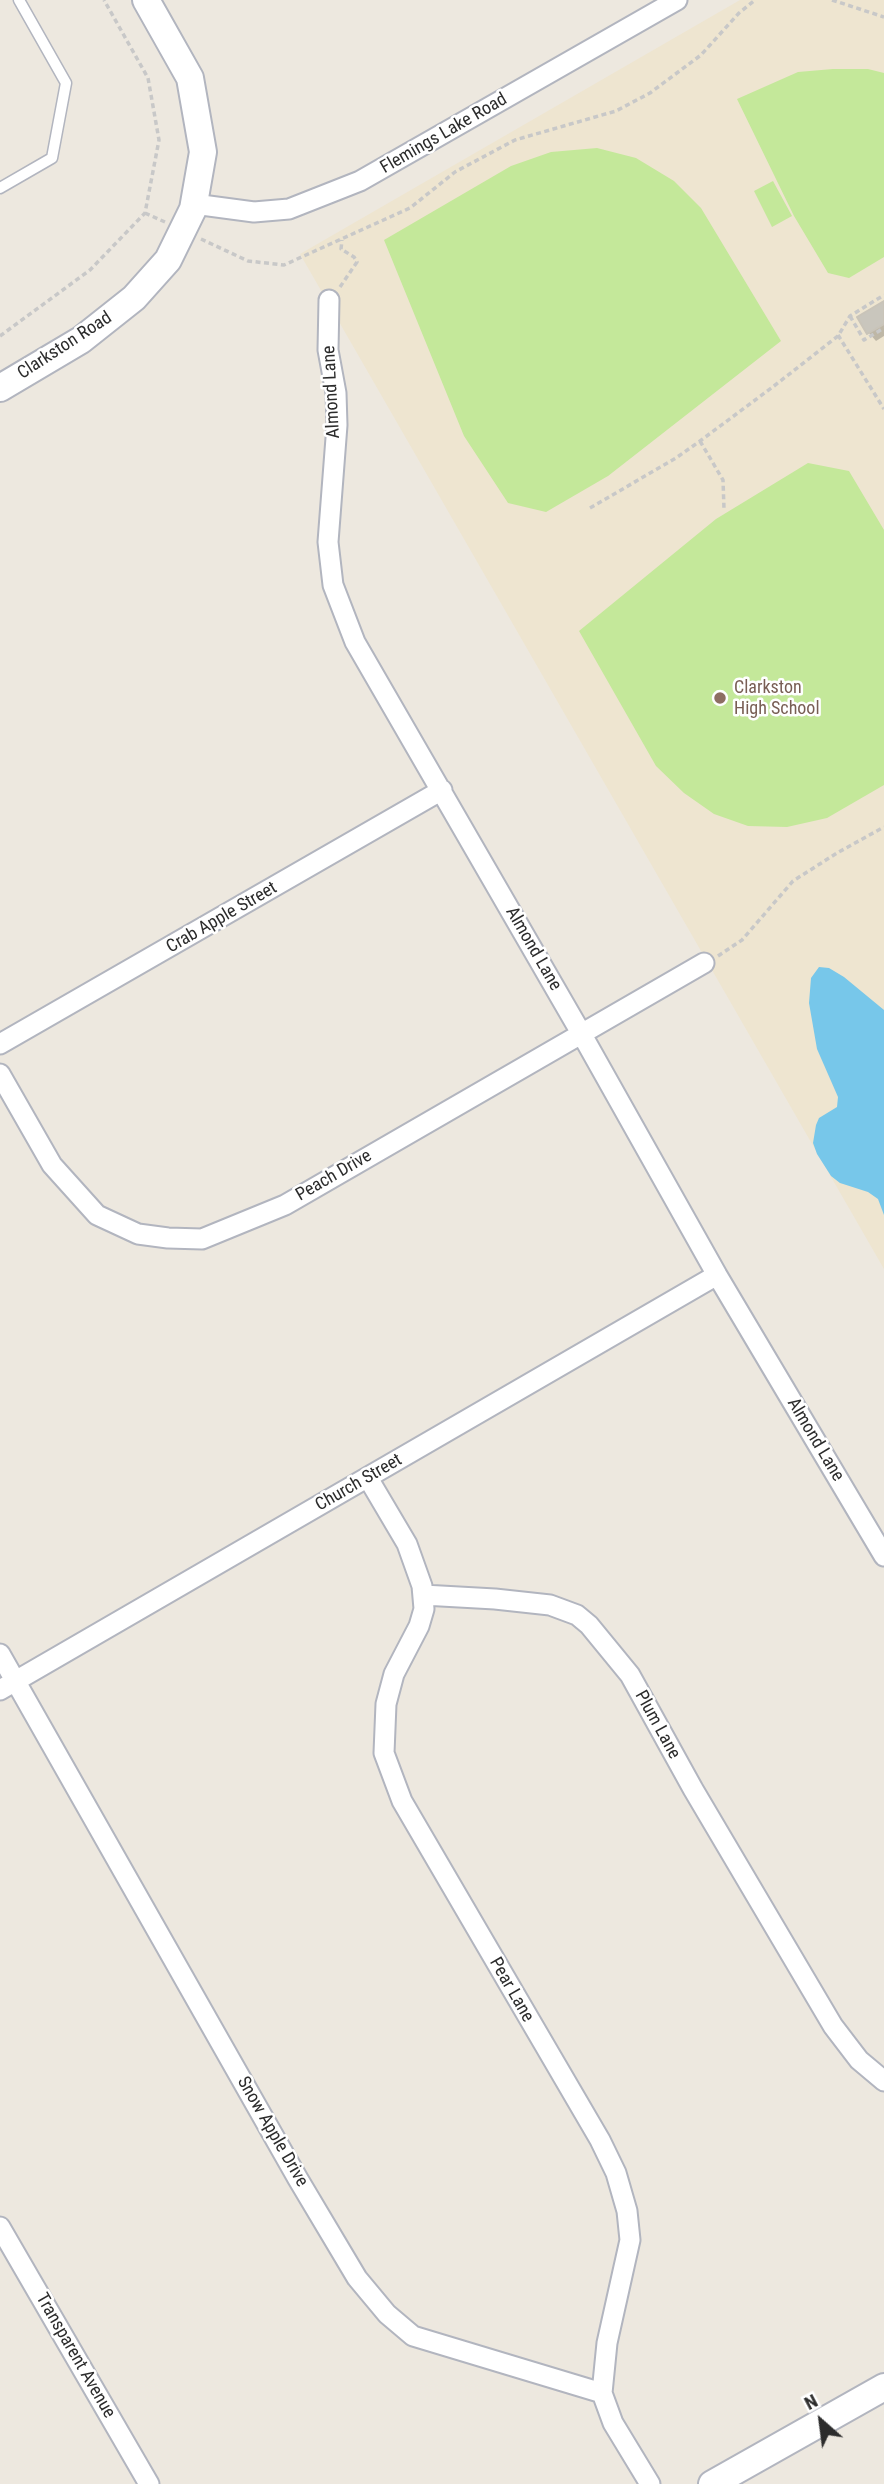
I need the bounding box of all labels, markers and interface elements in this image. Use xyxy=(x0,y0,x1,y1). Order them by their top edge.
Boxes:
street label: Flemings Lake Road xyxy=(377,89,511,179)
street label: Clarkston Road xyxy=(14,308,116,384)
street label: Almond Lane xyxy=(319,345,345,439)
place label: Clarkston High School xyxy=(734,677,820,720)
marker: Clarkston High School xyxy=(712,690,728,706)
street label: Crab Apple Street xyxy=(163,878,281,958)
street label: Almond Lane xyxy=(500,903,566,995)
street label: Peach Drive xyxy=(292,1146,376,1206)
street label: Almond Lane xyxy=(782,1394,848,1486)
street label: Church Street xyxy=(312,1450,406,1516)
street label: Plum Lane xyxy=(629,1687,685,1763)
street label: Pear Lane xyxy=(484,1954,538,2026)
street label: Snow Apple Drive xyxy=(232,2073,312,2191)
street label: Transparent Avenue xyxy=(30,2290,120,2422)
north arrow xyxy=(786,2386,856,2456)
text: N xyxy=(800,2389,821,2415)

